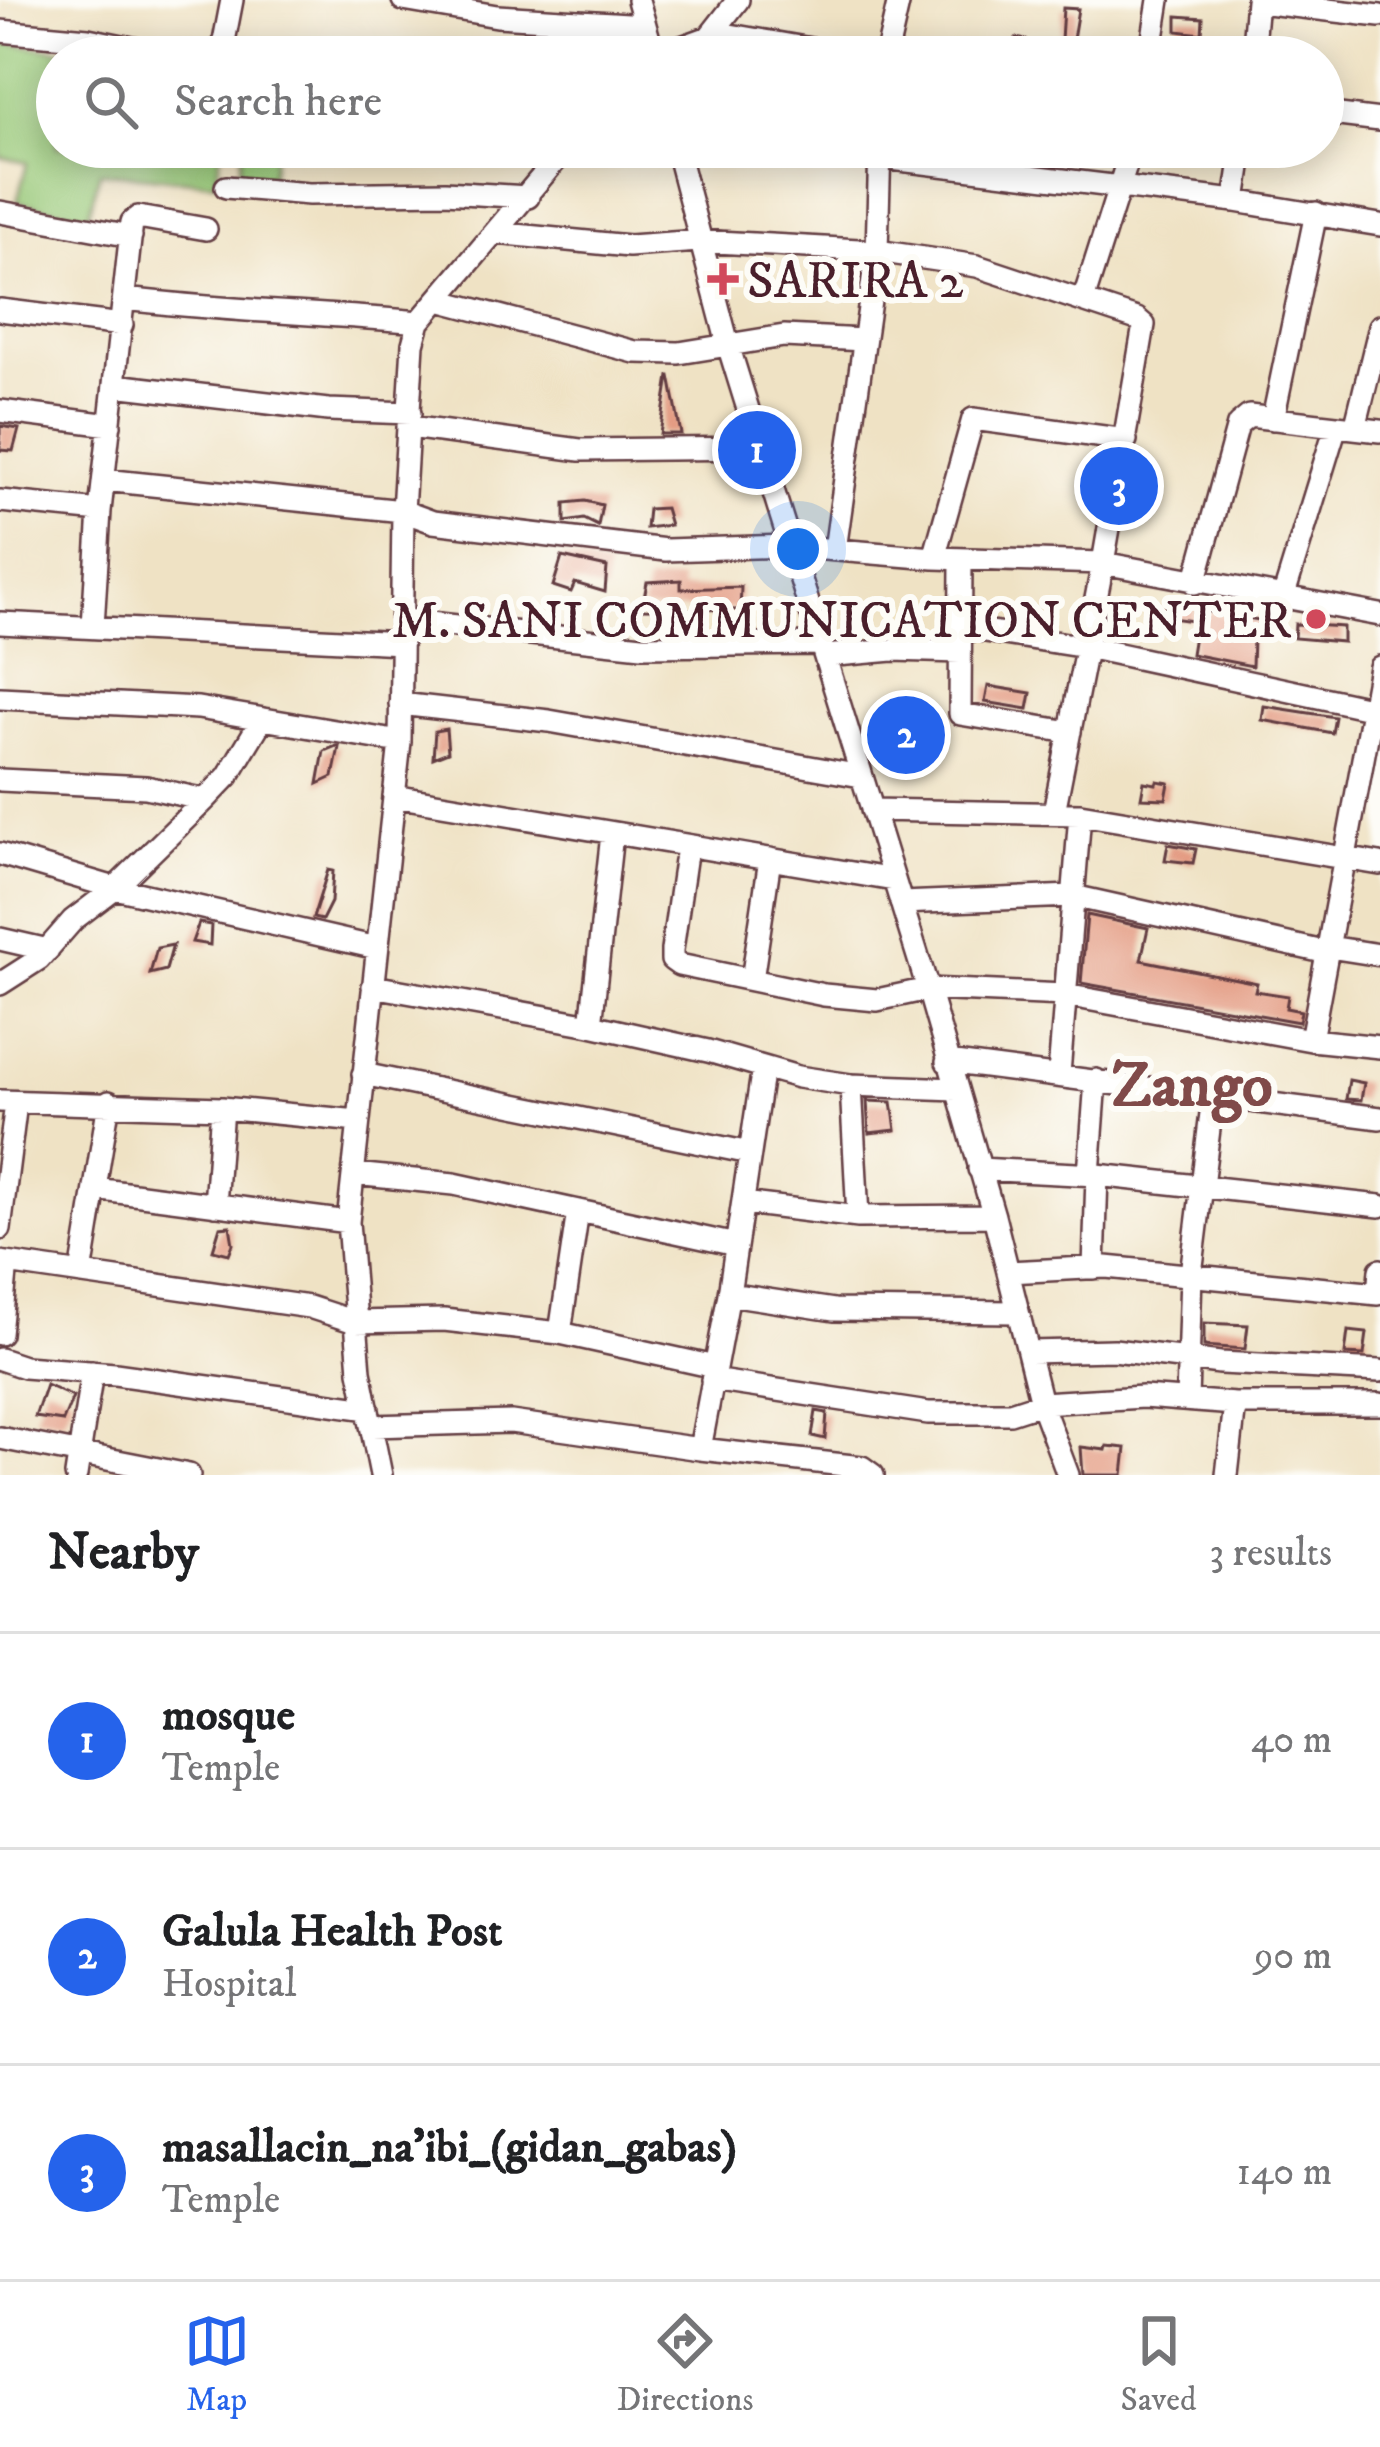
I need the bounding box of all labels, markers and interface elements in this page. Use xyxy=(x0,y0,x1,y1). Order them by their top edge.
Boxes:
search box xyxy=(36,36,1344,168)
icon: search xyxy=(78,69,144,135)
text: Search here xyxy=(174,74,382,130)
place label: SARIRA 2 xyxy=(747,250,964,314)
marker: SARIRA 2 xyxy=(710,266,736,292)
pin: 1 xyxy=(718,405,796,495)
pin: 3 xyxy=(1080,441,1158,531)
your location xyxy=(768,519,828,579)
place label: M. SANI COMMUNICATION CENTER xyxy=(392,590,1292,654)
marker: M. SANI COMMUNICATION CENTER xyxy=(1303,606,1329,632)
pin: 2 xyxy=(867,690,945,780)
district label: Zango xyxy=(1111,1048,1273,1126)
text: Nearby xyxy=(48,1521,199,1585)
text: 3 results xyxy=(1209,1529,1332,1578)
text: mosque xyxy=(162,1688,295,1744)
text: 1 xyxy=(80,1716,94,1765)
text: 40 m xyxy=(1251,1716,1332,1765)
text: Temple xyxy=(162,1744,280,1793)
text: Galula Health Post xyxy=(162,1904,502,1960)
text: 2 xyxy=(77,1932,97,1981)
text: 90 m xyxy=(1254,1932,1332,1981)
text: Hospital xyxy=(162,1960,296,2009)
text: masallacin_na'ibi_(gidan_gabas) xyxy=(162,2120,737,2176)
text: 3 xyxy=(80,2148,94,2197)
text: 140 m xyxy=(1237,2148,1332,2197)
text: Temple xyxy=(162,2176,280,2225)
tab: Map xyxy=(184,2308,250,2421)
tab: Directions xyxy=(617,2308,753,2421)
tab: Saved xyxy=(1121,2308,1196,2421)

